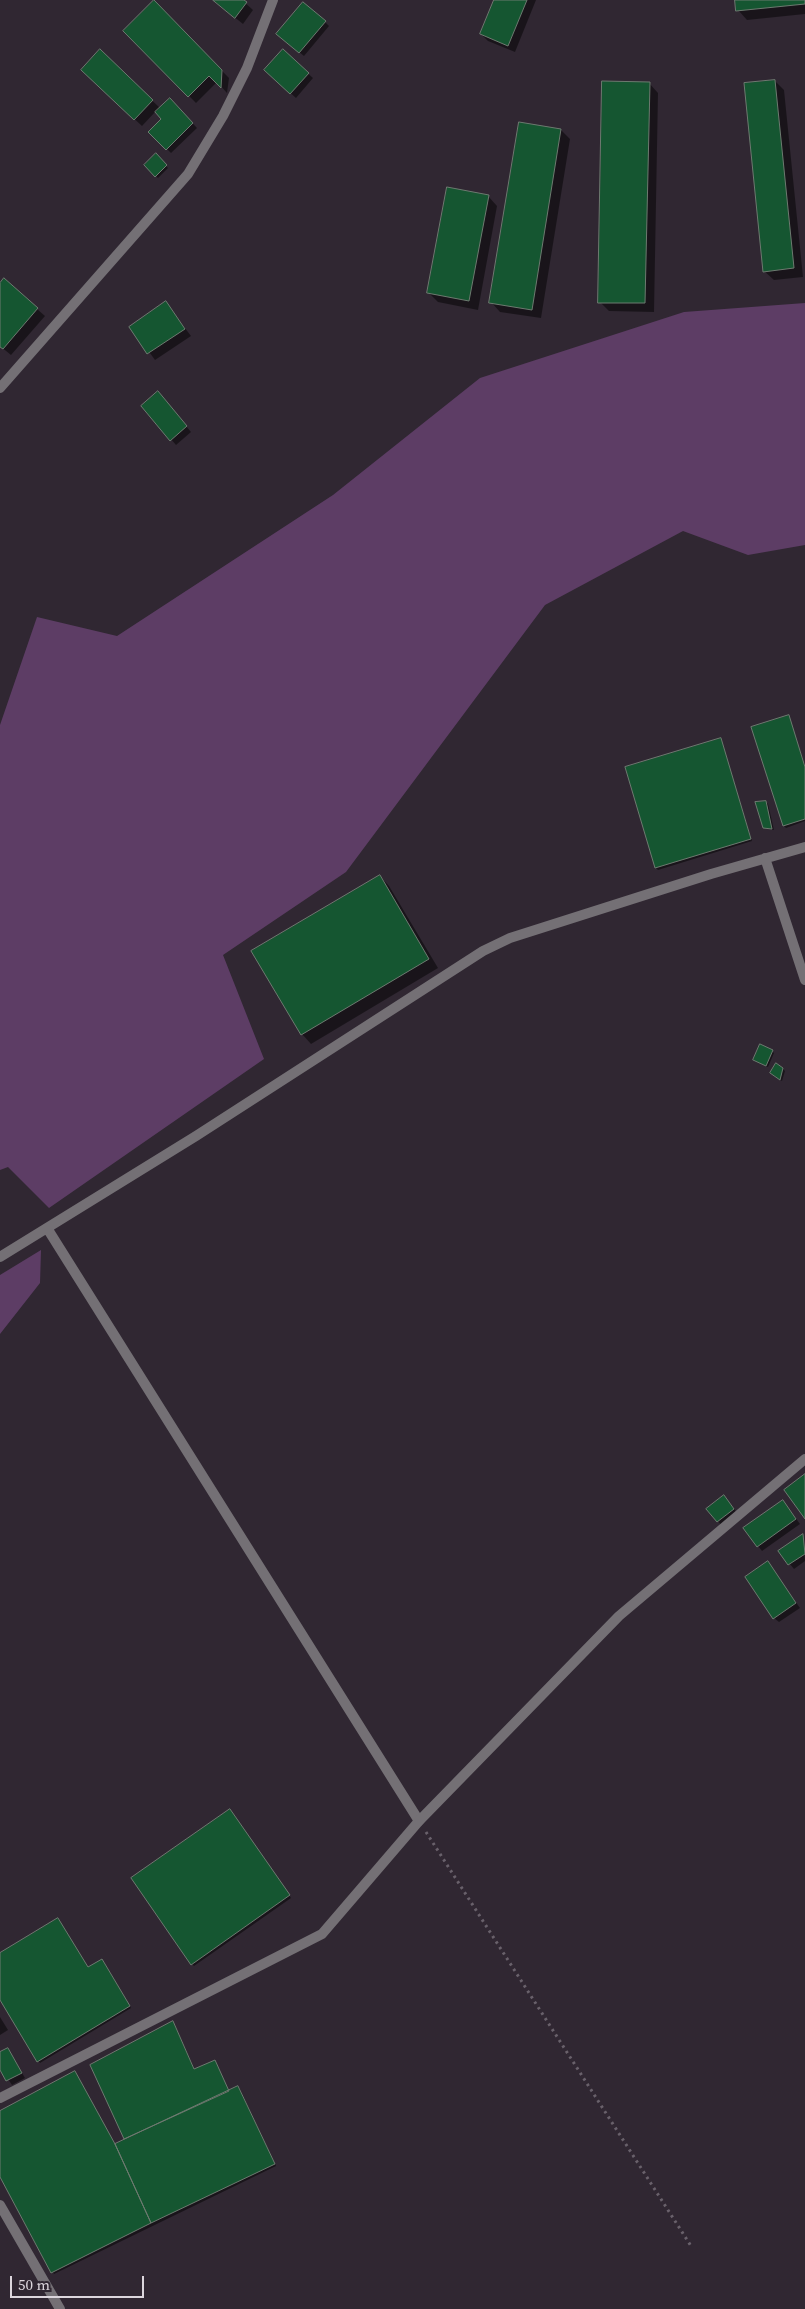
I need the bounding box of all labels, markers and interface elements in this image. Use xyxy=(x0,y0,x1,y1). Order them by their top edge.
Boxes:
scale bar xyxy=(12,2266,146,2298)
text: 50 m xyxy=(18,2274,50,2295)

